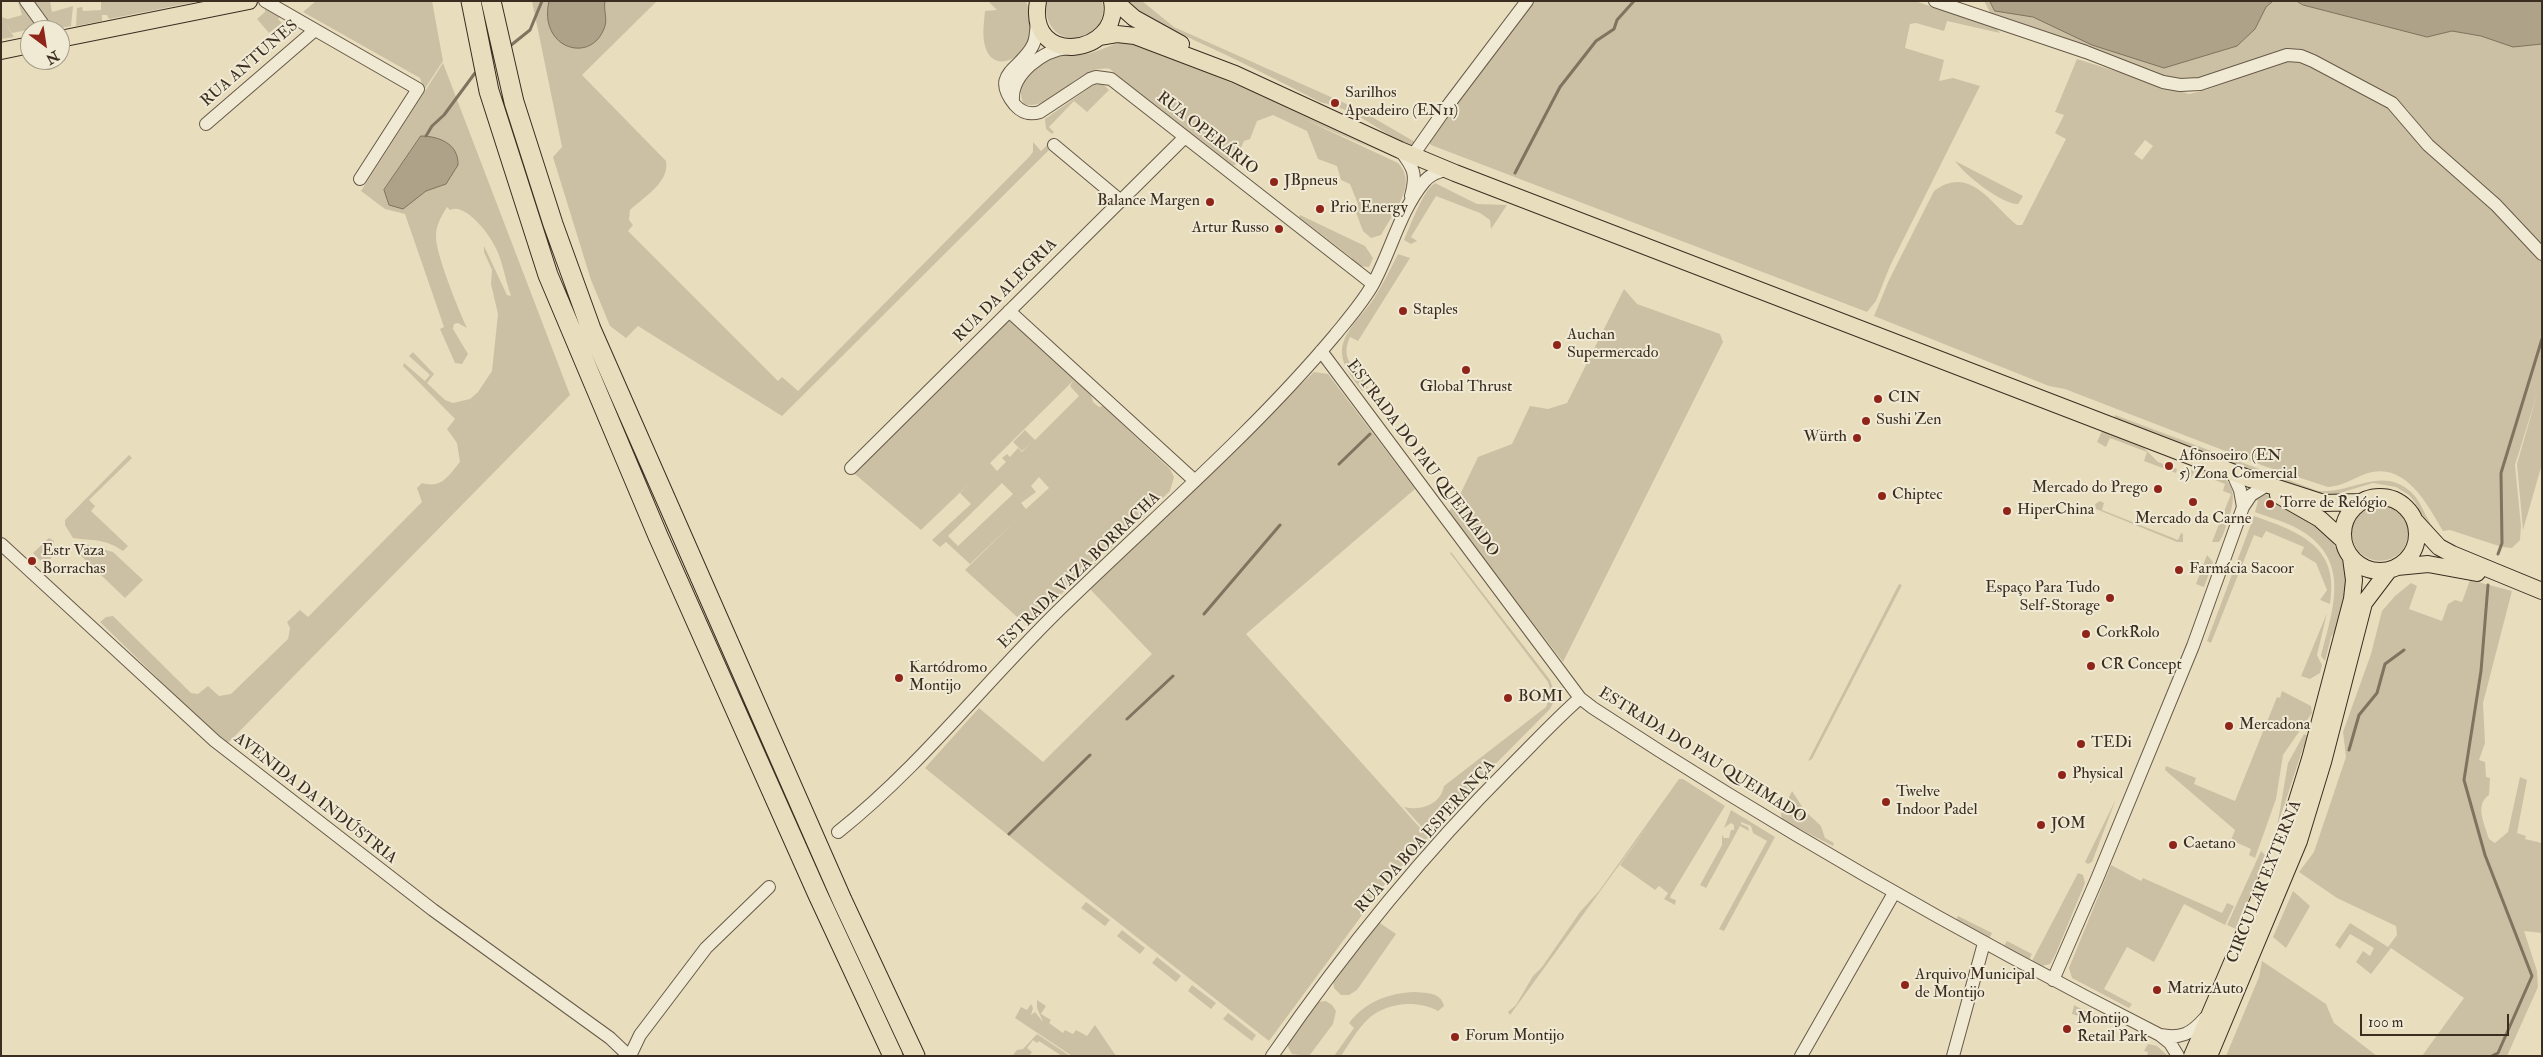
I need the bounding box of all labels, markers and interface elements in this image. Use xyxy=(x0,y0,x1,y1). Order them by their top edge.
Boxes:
street label: RUA ANTUNES xyxy=(198,17,302,111)
north arrow xyxy=(20,20,70,70)
text: N xyxy=(43,47,62,68)
place label: Sarilhos Apeadeiro (EN11) xyxy=(1345,84,1458,122)
street label: RUA OPERÁRIO xyxy=(1152,88,1262,180)
marker: Sarilhos Apeadeiro (EN11) xyxy=(1329,97,1341,109)
place label: JBpneus xyxy=(1284,172,1338,192)
marker: JBpneus xyxy=(1268,176,1280,188)
place label: Balance Margen xyxy=(1097,192,1200,212)
marker: Balance Margen xyxy=(1204,196,1216,208)
place label: Prio Energy xyxy=(1330,199,1408,219)
marker: Prio Energy xyxy=(1314,203,1326,215)
place label: Artur Russo xyxy=(1192,219,1269,239)
marker: Artur Russo xyxy=(1273,223,1285,235)
street label: RUA DA ALEGRIA xyxy=(950,235,1062,347)
place label: Staples xyxy=(1413,301,1458,321)
marker: Staples xyxy=(1397,305,1409,317)
place label: Auchan Supermercado xyxy=(1567,326,1658,364)
marker: Auchan Supermercado xyxy=(1551,339,1563,351)
street label: ESTRADA DO PAU QUEIMADO xyxy=(1342,357,1502,561)
marker: Global Thrust xyxy=(1460,364,1472,376)
place label: Global Thrust xyxy=(1420,378,1512,398)
place label: CIN xyxy=(1888,389,1921,409)
marker: CIN xyxy=(1872,393,1884,405)
place label: Sushi Zen xyxy=(1876,411,1942,431)
marker: Sushi Zen xyxy=(1860,415,1872,427)
place label: Würth xyxy=(1804,428,1847,448)
marker: Würth xyxy=(1851,432,1863,444)
place label: Afonsoeiro (EN 5) Zona Comercial xyxy=(2179,447,2297,485)
marker: Afonsoeiro (EN 5) Zona Comercial xyxy=(2163,460,2175,472)
place label: Mercado do Prego xyxy=(2032,479,2148,499)
marker: Mercado do Prego xyxy=(2152,483,2164,495)
place label: Chiptec xyxy=(1892,486,1943,506)
street label: ESTRADA VAZA BORRACHA xyxy=(995,489,1165,653)
marker: Chiptec xyxy=(1876,490,1888,502)
place label: Torre de Relógio xyxy=(2280,494,2387,514)
marker: Mercado da Carne xyxy=(2187,496,2199,508)
marker: Torre de Relógio xyxy=(2264,498,2276,510)
place label: HiperChina xyxy=(2017,501,2094,521)
marker: HiperChina xyxy=(2001,505,2013,517)
place label: Mercado da Carne xyxy=(2135,510,2251,530)
place label: Estr Vaza Borrachas xyxy=(42,542,106,580)
marker: Estr Vaza Borrachas xyxy=(26,555,38,567)
place label: Farmácia Sacoor xyxy=(2189,560,2294,580)
marker: Farmácia Sacoor xyxy=(2173,564,2185,576)
place label: Espaço Para Tudo Self-Storage xyxy=(1985,579,2100,617)
marker: Espaço Para Tudo Self-Storage xyxy=(2104,592,2116,604)
place label: CorkRolo xyxy=(2096,624,2160,644)
marker: CorkRolo xyxy=(2080,628,2092,640)
place label: CR Concept xyxy=(2101,656,2182,676)
place label: Kartódromo Montijo xyxy=(909,659,987,697)
marker: CR Concept xyxy=(2085,660,2097,672)
marker: Kartódromo Montijo xyxy=(893,672,905,684)
street label: ESTRADA DO PAU QUEIMADO xyxy=(1594,684,1810,828)
place label: BOMI xyxy=(1518,688,1563,708)
marker: BOMI xyxy=(1502,692,1514,704)
place label: Mercadona xyxy=(2239,716,2310,736)
marker: Mercadona xyxy=(2223,720,2235,732)
street label: AVENIDA DA INDÚSTRIA xyxy=(230,729,400,869)
place label: TEDi xyxy=(2091,734,2132,754)
marker: TEDi xyxy=(2075,738,2087,750)
street label: RUA DA BOA ESPERANÇA xyxy=(1352,756,1500,918)
place label: Physical xyxy=(2072,765,2123,785)
marker: Physical xyxy=(2056,769,2068,781)
place label: Twelve Indoor Padel xyxy=(1896,783,1977,821)
marker: Twelve Indoor Padel xyxy=(1880,796,1892,808)
street label: CIRCULAR EXTERNA xyxy=(2223,798,2307,966)
place label: JOM xyxy=(2051,815,2086,835)
marker: JOM xyxy=(2035,819,2047,831)
place label: Caetano xyxy=(2183,835,2236,855)
marker: Caetano xyxy=(2167,839,2179,851)
place label: Arquivo Municipal de Montijo xyxy=(1915,966,2035,1004)
marker: Arquivo Municipal de Montijo xyxy=(1899,979,1911,991)
place label: MatrizAuto xyxy=(2167,980,2243,1000)
marker: MatrizAuto xyxy=(2151,984,2163,996)
scale bar xyxy=(2363,1004,2512,1036)
place label: Montijo Retail Park xyxy=(2077,1010,2148,1048)
text: 100 m xyxy=(2368,1013,2403,1032)
marker: Montijo Retail Park xyxy=(2061,1023,2073,1035)
place label: Forum Montijo xyxy=(1465,1027,1564,1047)
marker: Forum Montijo xyxy=(1449,1031,1461,1043)

